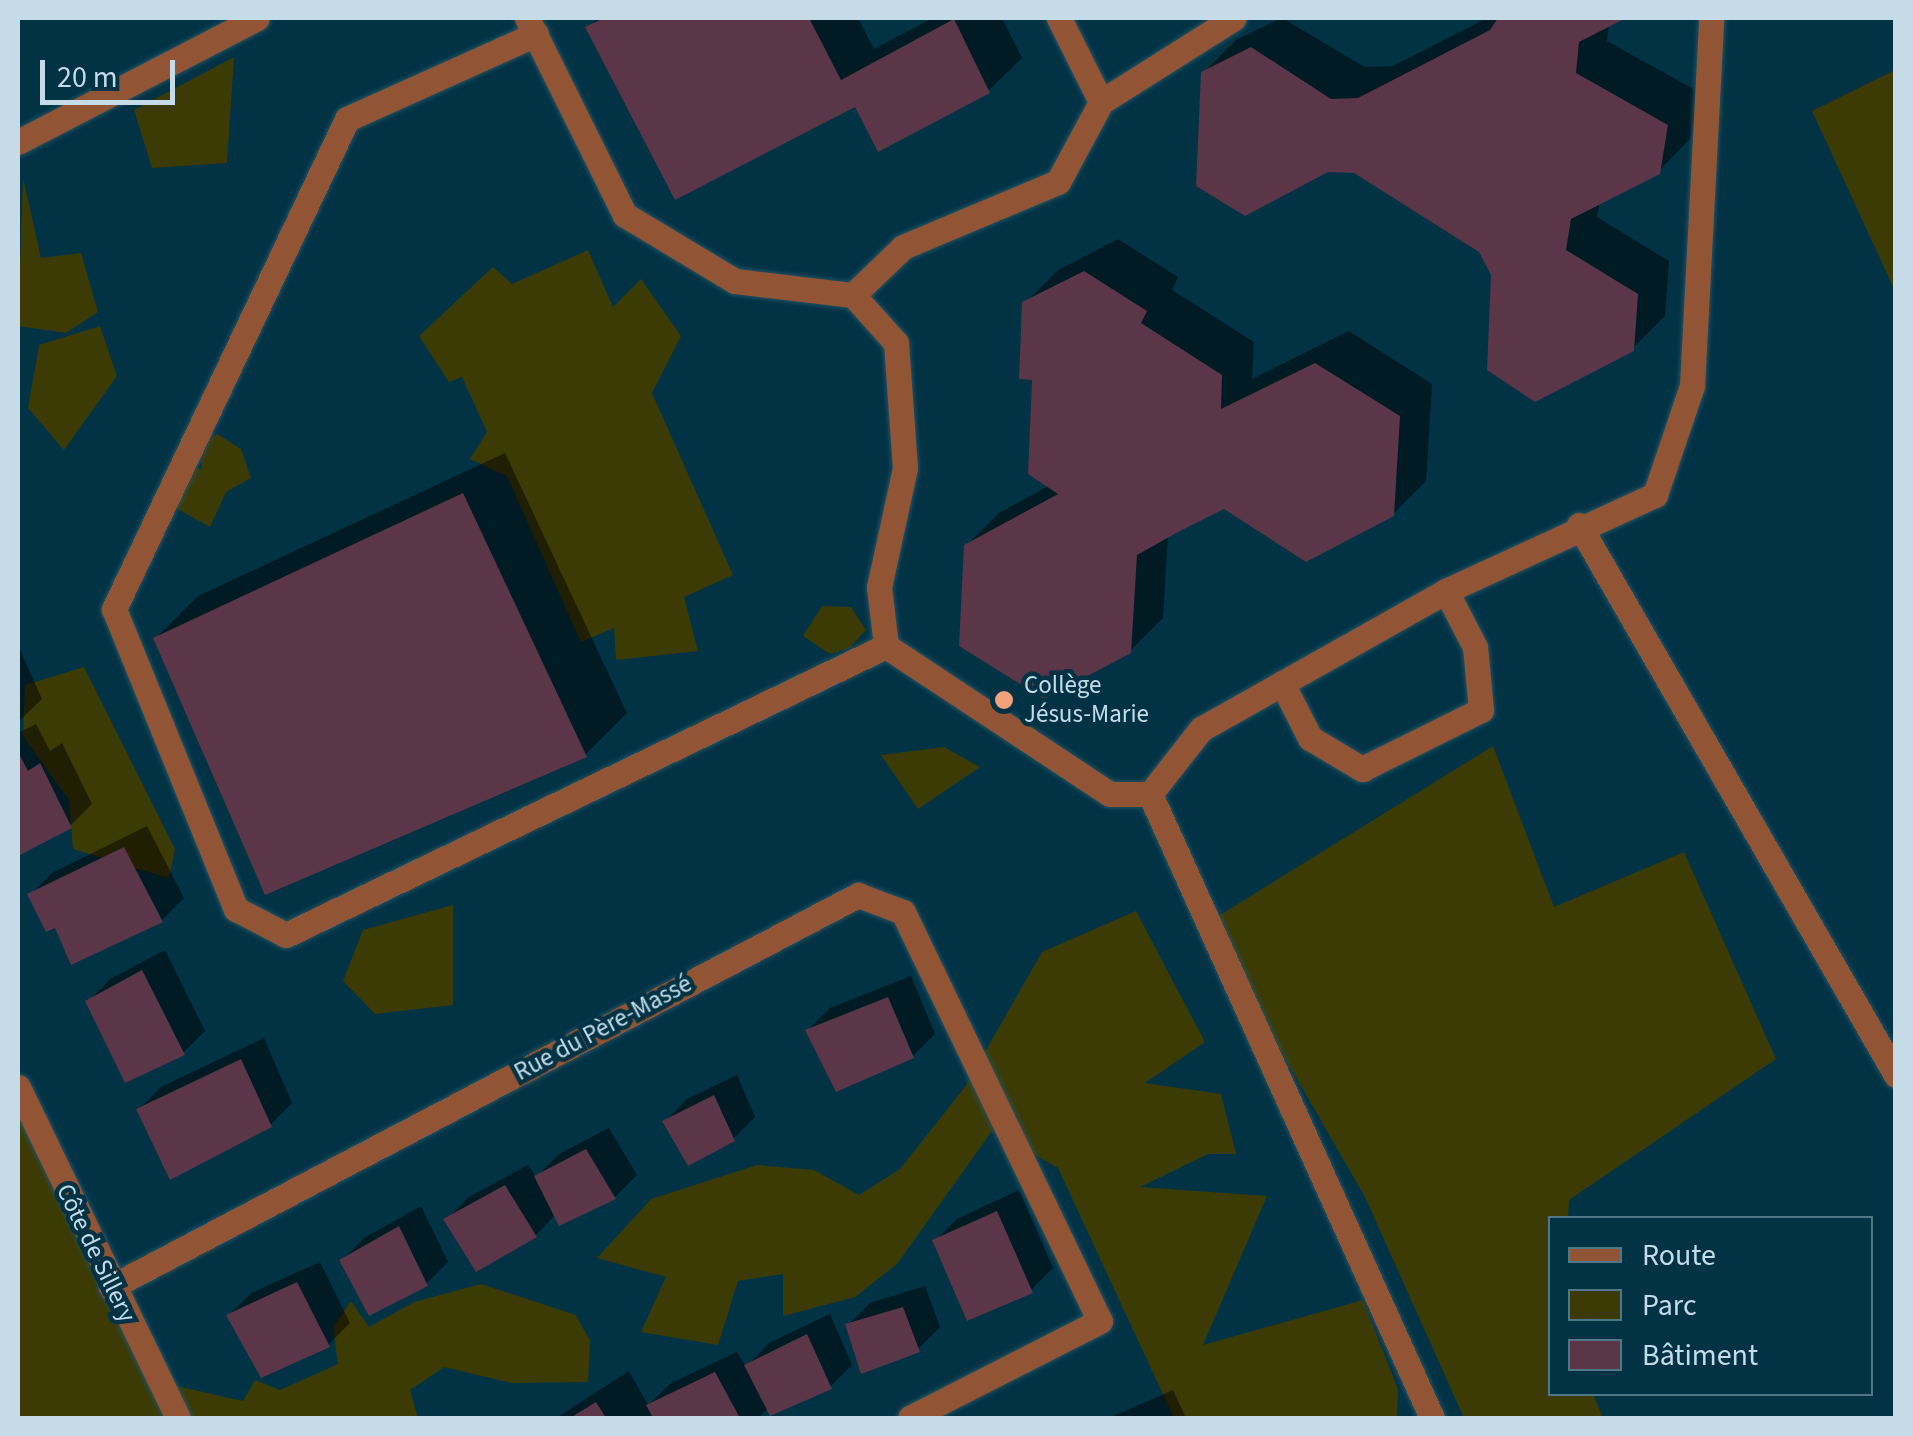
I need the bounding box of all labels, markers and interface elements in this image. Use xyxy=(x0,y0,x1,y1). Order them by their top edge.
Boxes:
scale bar xyxy=(45,40,180,102)
text: 20 m xyxy=(57,56,118,99)
place label: Collège Jésus-Marie xyxy=(1024,671,1149,730)
marker: Collège Jésus-Marie xyxy=(993,689,1015,711)
street label: Rue du Père-Massé xyxy=(509,969,697,1087)
street label: Côte de Sillery xyxy=(50,1179,142,1327)
legend xyxy=(1548,1216,1873,1396)
text: Route xyxy=(1642,1234,1716,1277)
text: Parc xyxy=(1642,1284,1697,1327)
text: Bâtiment xyxy=(1642,1334,1758,1377)

